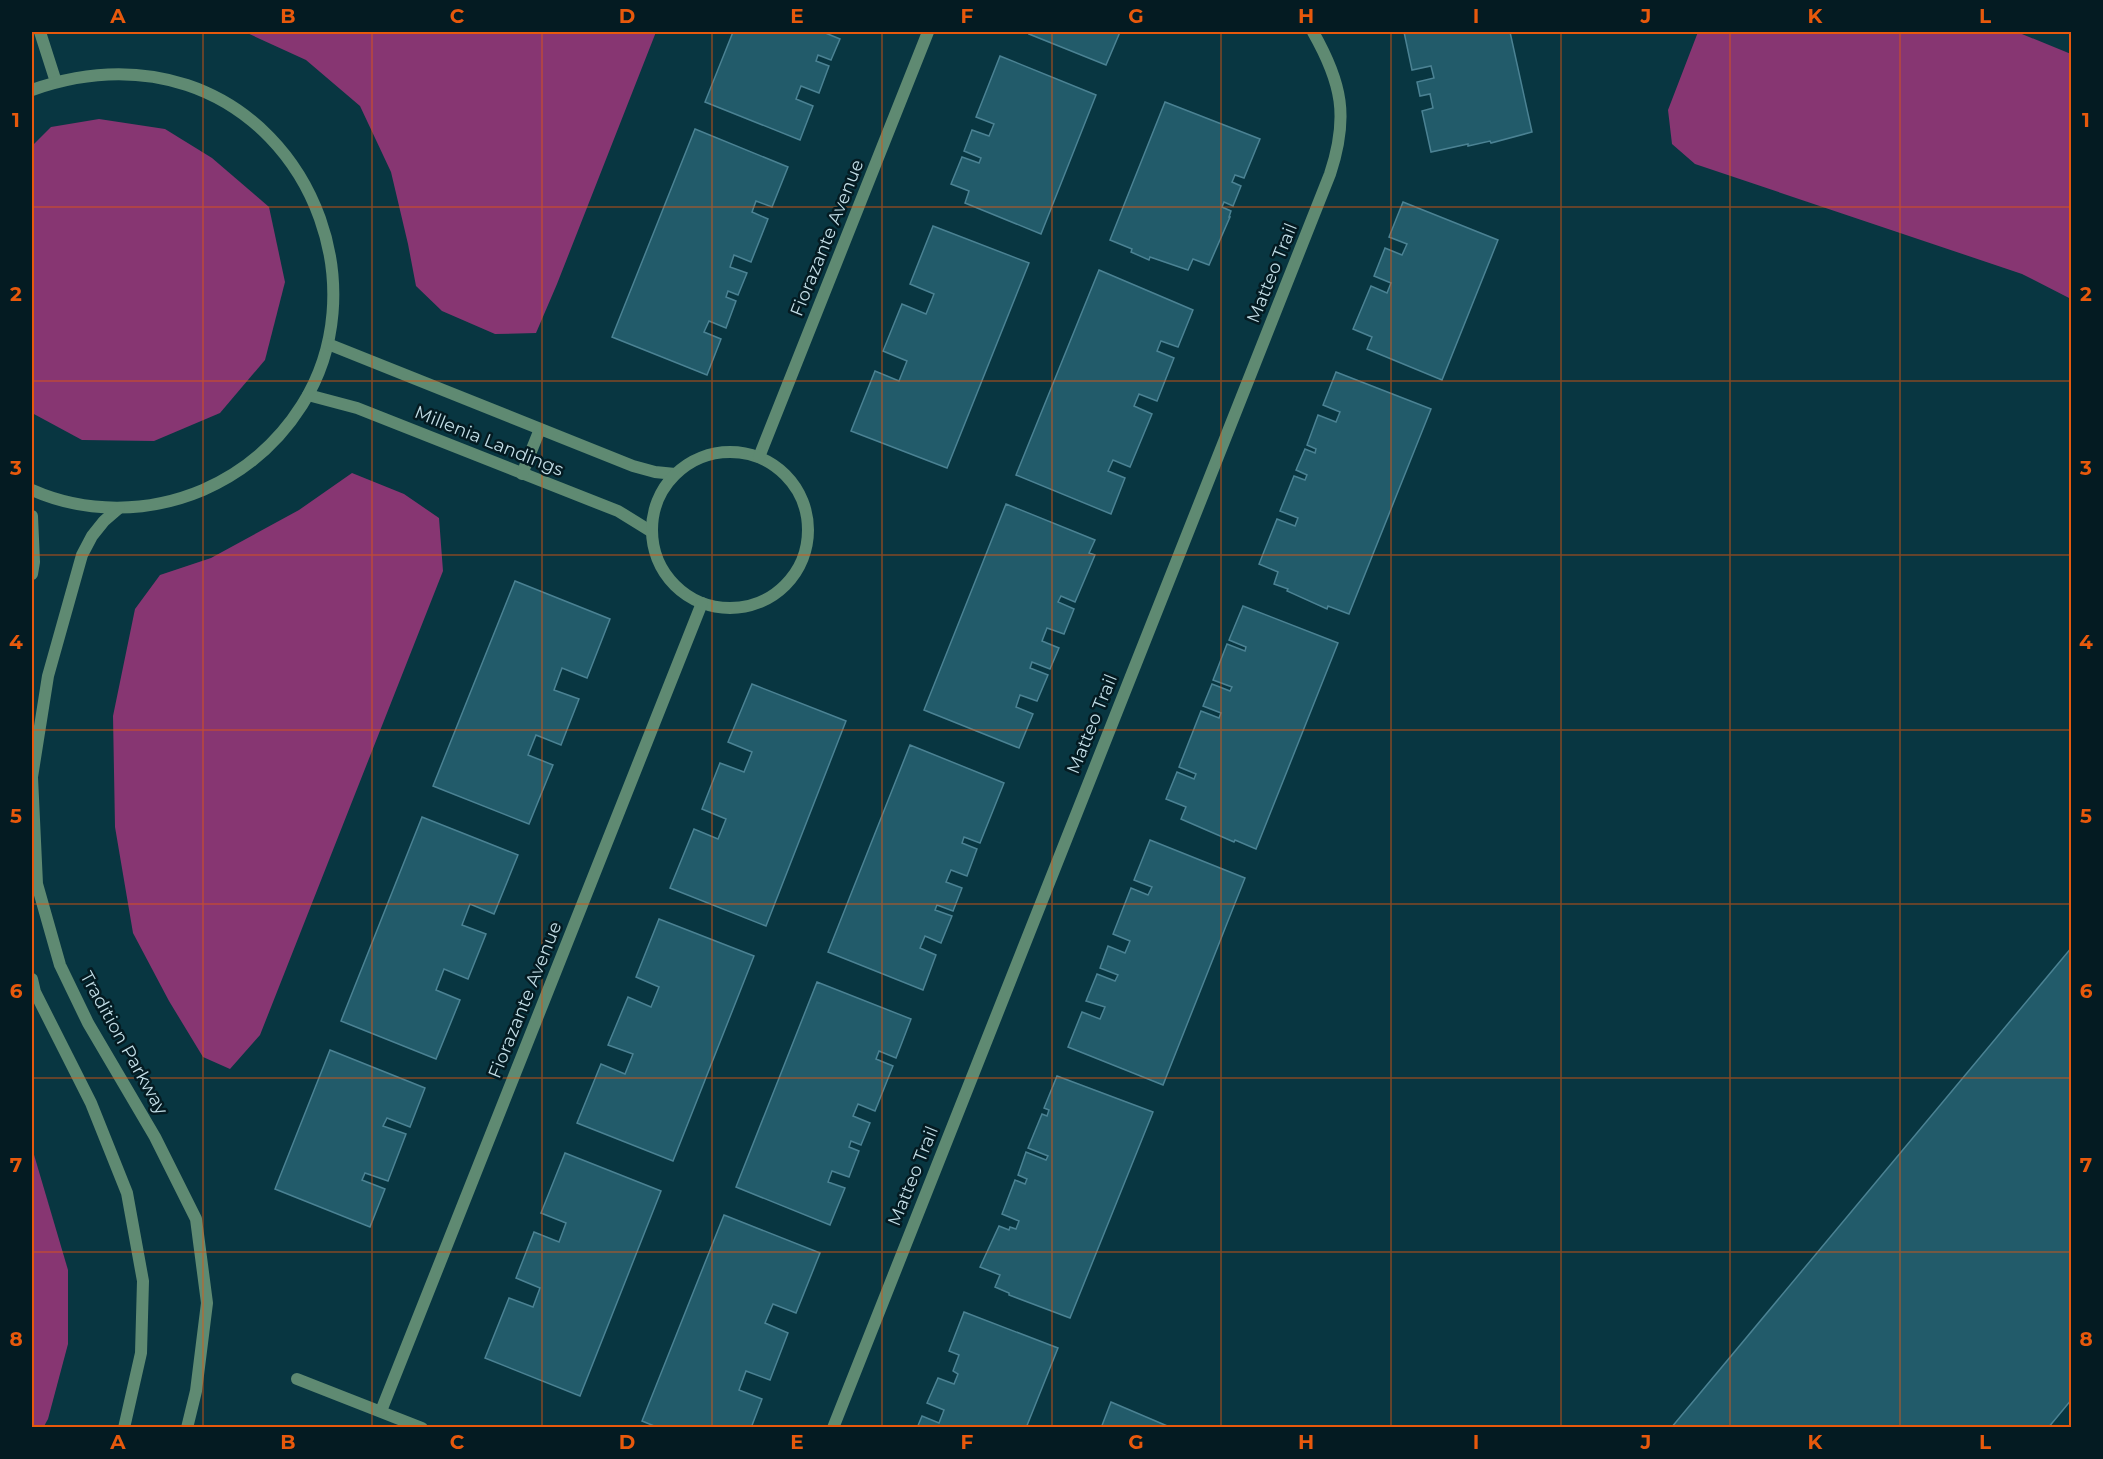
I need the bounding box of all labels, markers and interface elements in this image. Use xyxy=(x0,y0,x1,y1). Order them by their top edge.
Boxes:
text: A xyxy=(109,4,126,28)
text: B xyxy=(280,4,296,28)
text: C xyxy=(450,4,465,28)
text: D xyxy=(619,4,635,28)
text: E xyxy=(790,4,804,28)
text: F xyxy=(961,4,974,28)
text: G xyxy=(1128,4,1144,28)
text: H xyxy=(1298,4,1314,28)
text: I xyxy=(1473,4,1479,28)
text: J xyxy=(1640,4,1651,28)
text: K xyxy=(1808,4,1824,28)
text: L xyxy=(1979,4,1991,28)
text: 1 xyxy=(12,108,20,132)
text: 1 xyxy=(2082,108,2090,132)
street label: Fiorazante Avenue xyxy=(786,156,869,320)
street label: Matteo Trail xyxy=(1242,220,1302,326)
text: 2 xyxy=(10,282,22,306)
text: 2 xyxy=(2080,282,2092,306)
street label: Millenia Landings xyxy=(411,401,567,481)
text: 3 xyxy=(9,456,22,480)
text: 3 xyxy=(2079,456,2092,480)
text: 4 xyxy=(9,630,23,654)
text: 4 xyxy=(2079,630,2093,654)
street label: Matteo Trail xyxy=(1062,671,1122,777)
text: 5 xyxy=(10,804,22,828)
text: 5 xyxy=(2080,804,2092,828)
street label: Fiorazante Avenue xyxy=(484,918,567,1082)
street label: Tradition Parkway xyxy=(75,967,173,1119)
text: 6 xyxy=(10,979,23,1003)
text: 6 xyxy=(2080,979,2093,1003)
street label: Matteo Trail xyxy=(883,1123,943,1229)
text: 7 xyxy=(10,1153,22,1177)
text: 7 xyxy=(2080,1153,2092,1177)
text: 8 xyxy=(9,1327,23,1351)
text: 8 xyxy=(2079,1327,2093,1351)
text: A xyxy=(109,1430,126,1454)
text: B xyxy=(280,1430,296,1454)
text: C xyxy=(450,1430,465,1454)
text: D xyxy=(619,1430,635,1454)
text: E xyxy=(790,1430,804,1454)
text: F xyxy=(961,1430,974,1454)
text: G xyxy=(1128,1430,1144,1454)
text: H xyxy=(1298,1430,1314,1454)
text: I xyxy=(1473,1430,1479,1454)
text: J xyxy=(1640,1430,1651,1454)
text: K xyxy=(1808,1430,1824,1454)
text: L xyxy=(1979,1430,1991,1454)

